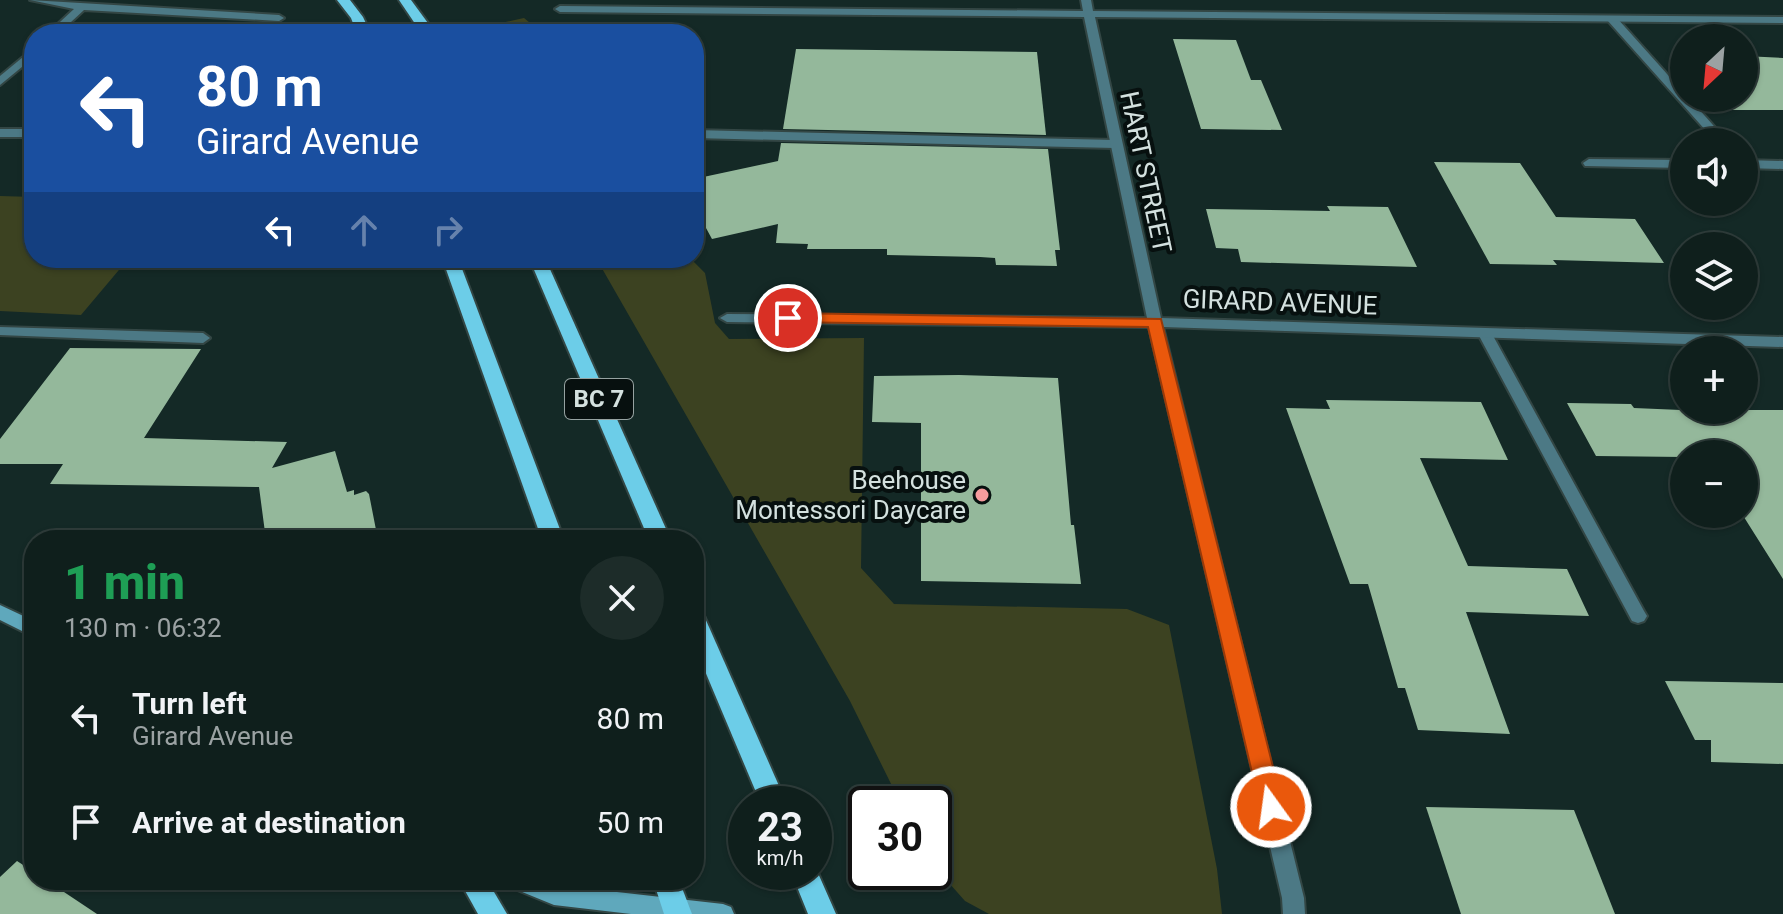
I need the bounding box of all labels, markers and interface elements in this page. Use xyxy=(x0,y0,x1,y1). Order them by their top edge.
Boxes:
north arrow xyxy=(1670,24,1758,112)
map controls xyxy=(1670,24,1758,528)
text: 80 m xyxy=(196,54,323,120)
icon: left xyxy=(64,56,168,160)
street label: HART STREET xyxy=(1114,88,1178,256)
text: Girard Avenue xyxy=(196,121,419,163)
button: sound xyxy=(1670,128,1758,216)
icon: left xyxy=(258,208,302,252)
icon: ahead xyxy=(342,208,386,252)
icon: right xyxy=(426,208,470,252)
button: layers xyxy=(1670,232,1758,320)
pin xyxy=(754,284,822,352)
street label: GIRARD AVENUE xyxy=(1182,284,1378,320)
icon: arrive xyxy=(766,296,810,340)
button: + xyxy=(1670,336,1758,424)
road number: BC 7 xyxy=(565,379,633,419)
button: − xyxy=(1670,440,1758,528)
place label: Beehouse Montessori Daycare xyxy=(735,465,966,525)
marker: Beehouse Montessori Daycare xyxy=(973,486,991,504)
text: 1 min xyxy=(64,554,185,611)
button: close xyxy=(580,556,664,640)
text: 130 m · 06:32 xyxy=(64,613,222,643)
text: Turn left xyxy=(132,686,247,721)
icon: left xyxy=(64,696,108,740)
text: 80 m xyxy=(597,701,664,736)
text: Girard Avenue xyxy=(132,721,293,751)
position arrow xyxy=(1229,765,1313,849)
speed limit sign: 30 xyxy=(848,786,952,890)
icon: arrive xyxy=(64,800,108,844)
text: 23 xyxy=(757,804,803,851)
text: Arrive at destination xyxy=(132,805,406,840)
text: 50 m xyxy=(597,805,664,840)
text: km/h xyxy=(757,846,803,870)

